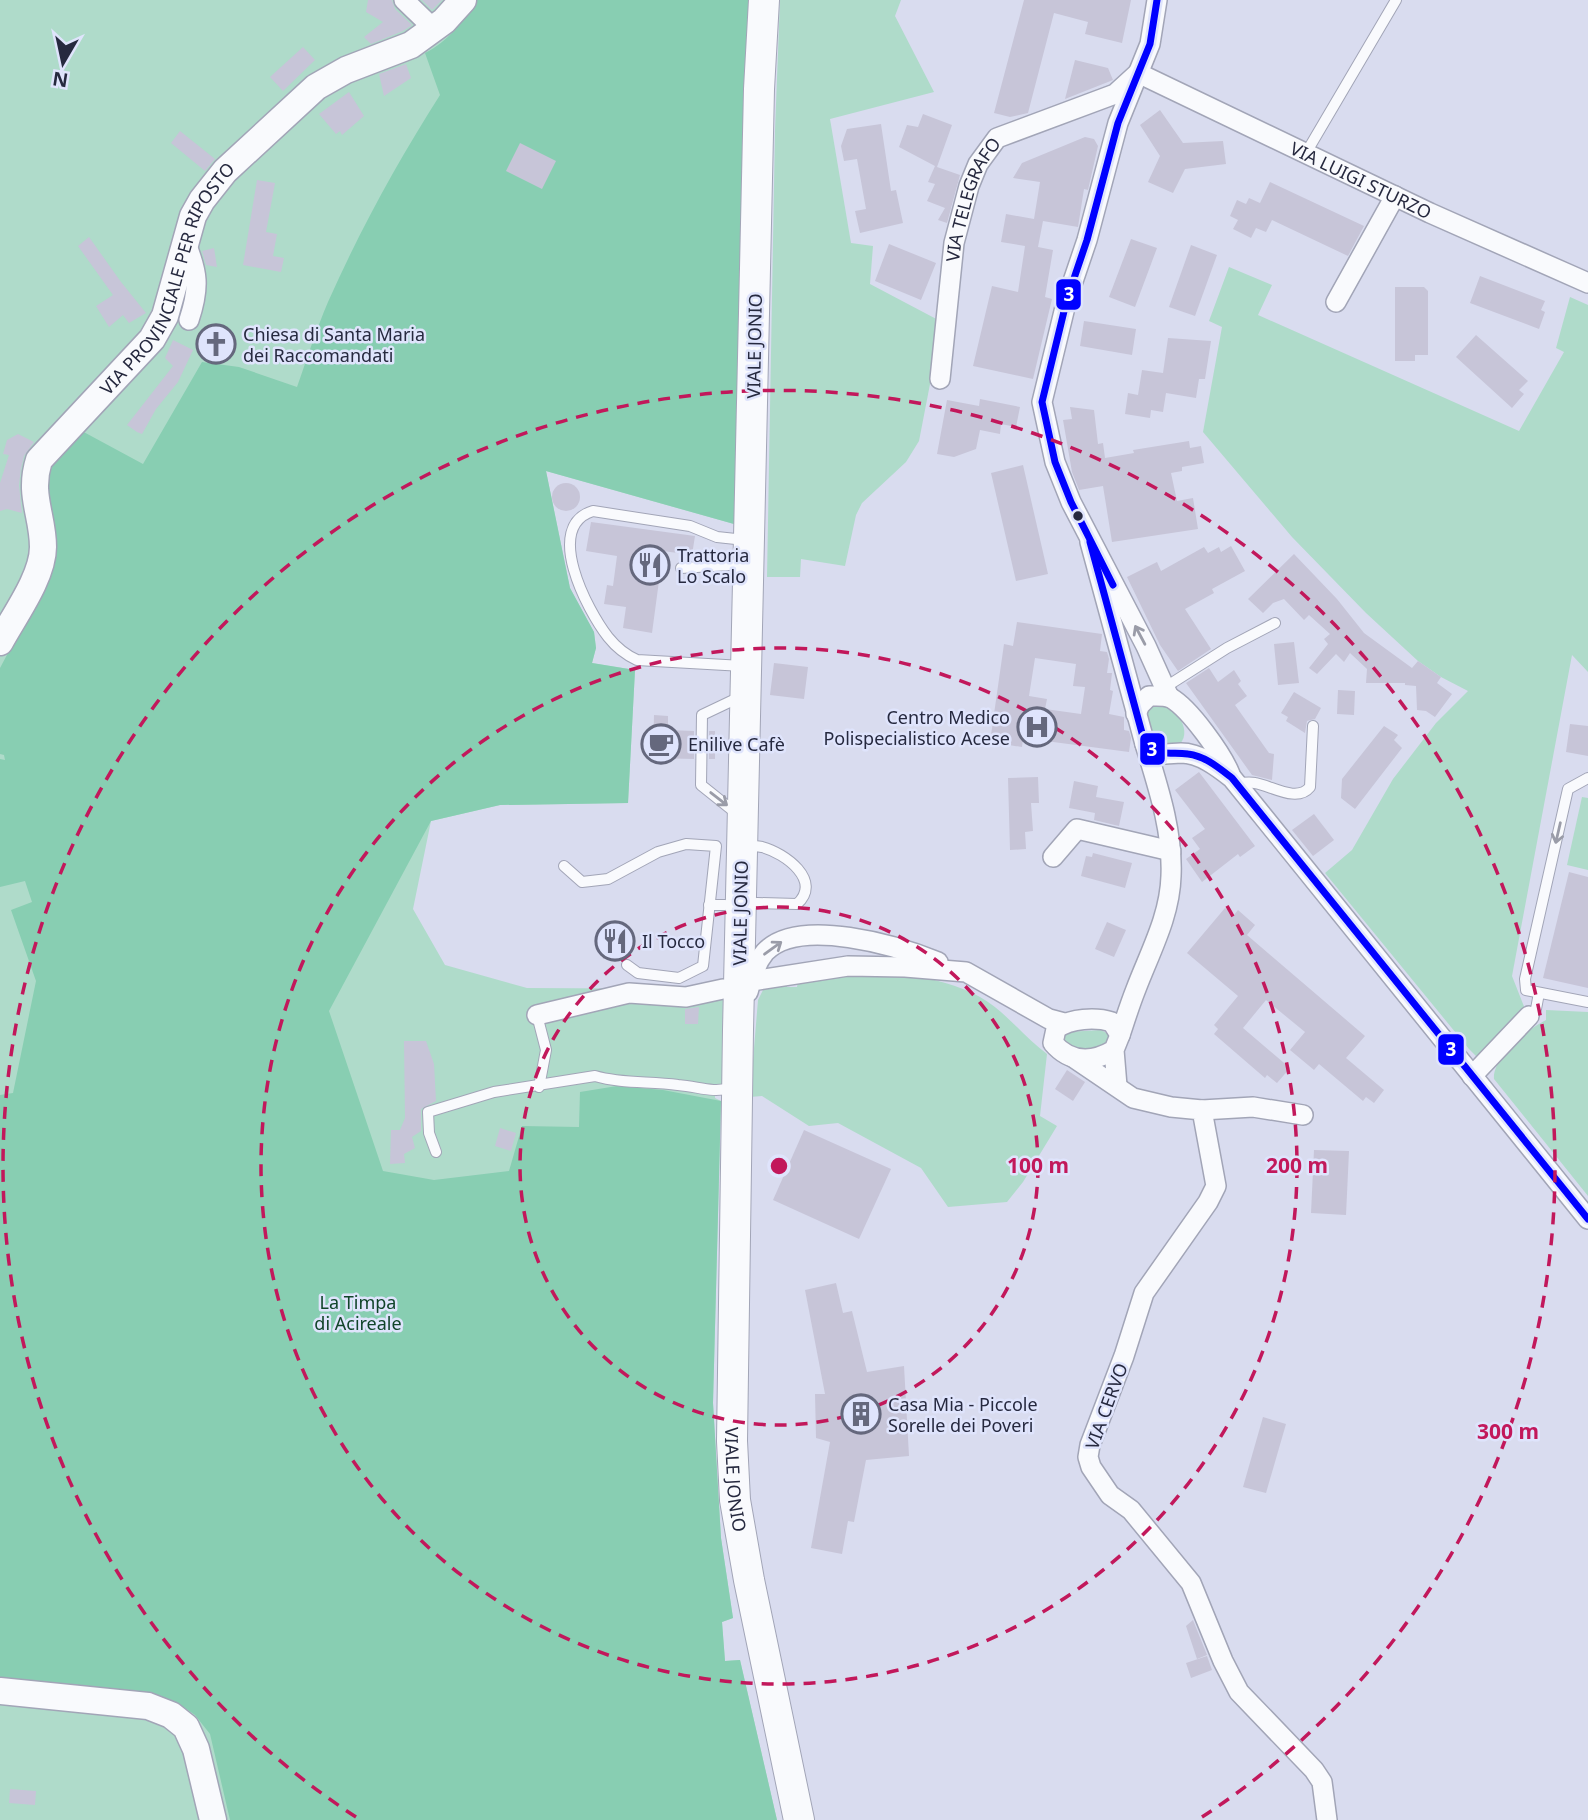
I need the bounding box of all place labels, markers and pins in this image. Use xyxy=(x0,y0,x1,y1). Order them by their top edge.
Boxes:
place label: Chiesa di Santa Maria dei Raccomandati xyxy=(243,322,425,367)
church icon: Chiesa di Santa Maria dei Raccomandati xyxy=(195,323,237,365)
unlabelled marker xyxy=(1071,509,1085,523)
place label: Trattoria Lo Scalo xyxy=(677,543,749,588)
restaurant icon: Trattoria Lo Scalo xyxy=(629,544,671,586)
place label: Centro Medico Polispecialistico Acese xyxy=(823,705,1010,750)
hospital icon: Centro Medico Polispecialistico Acese xyxy=(1016,706,1058,748)
cafe icon: Enilive Cafè xyxy=(640,723,682,765)
place label: Enilive Cafè xyxy=(688,732,785,756)
restaurant icon: Il Tocco xyxy=(594,920,636,962)
place label: Il Tocco xyxy=(642,929,705,953)
centre of rings xyxy=(767,1154,791,1178)
place label: Casa Mia - Piccole Sorelle dei Poveri xyxy=(888,1392,1038,1437)
building icon: Casa Mia - Piccole Sorelle dei Poveri xyxy=(840,1393,882,1435)

